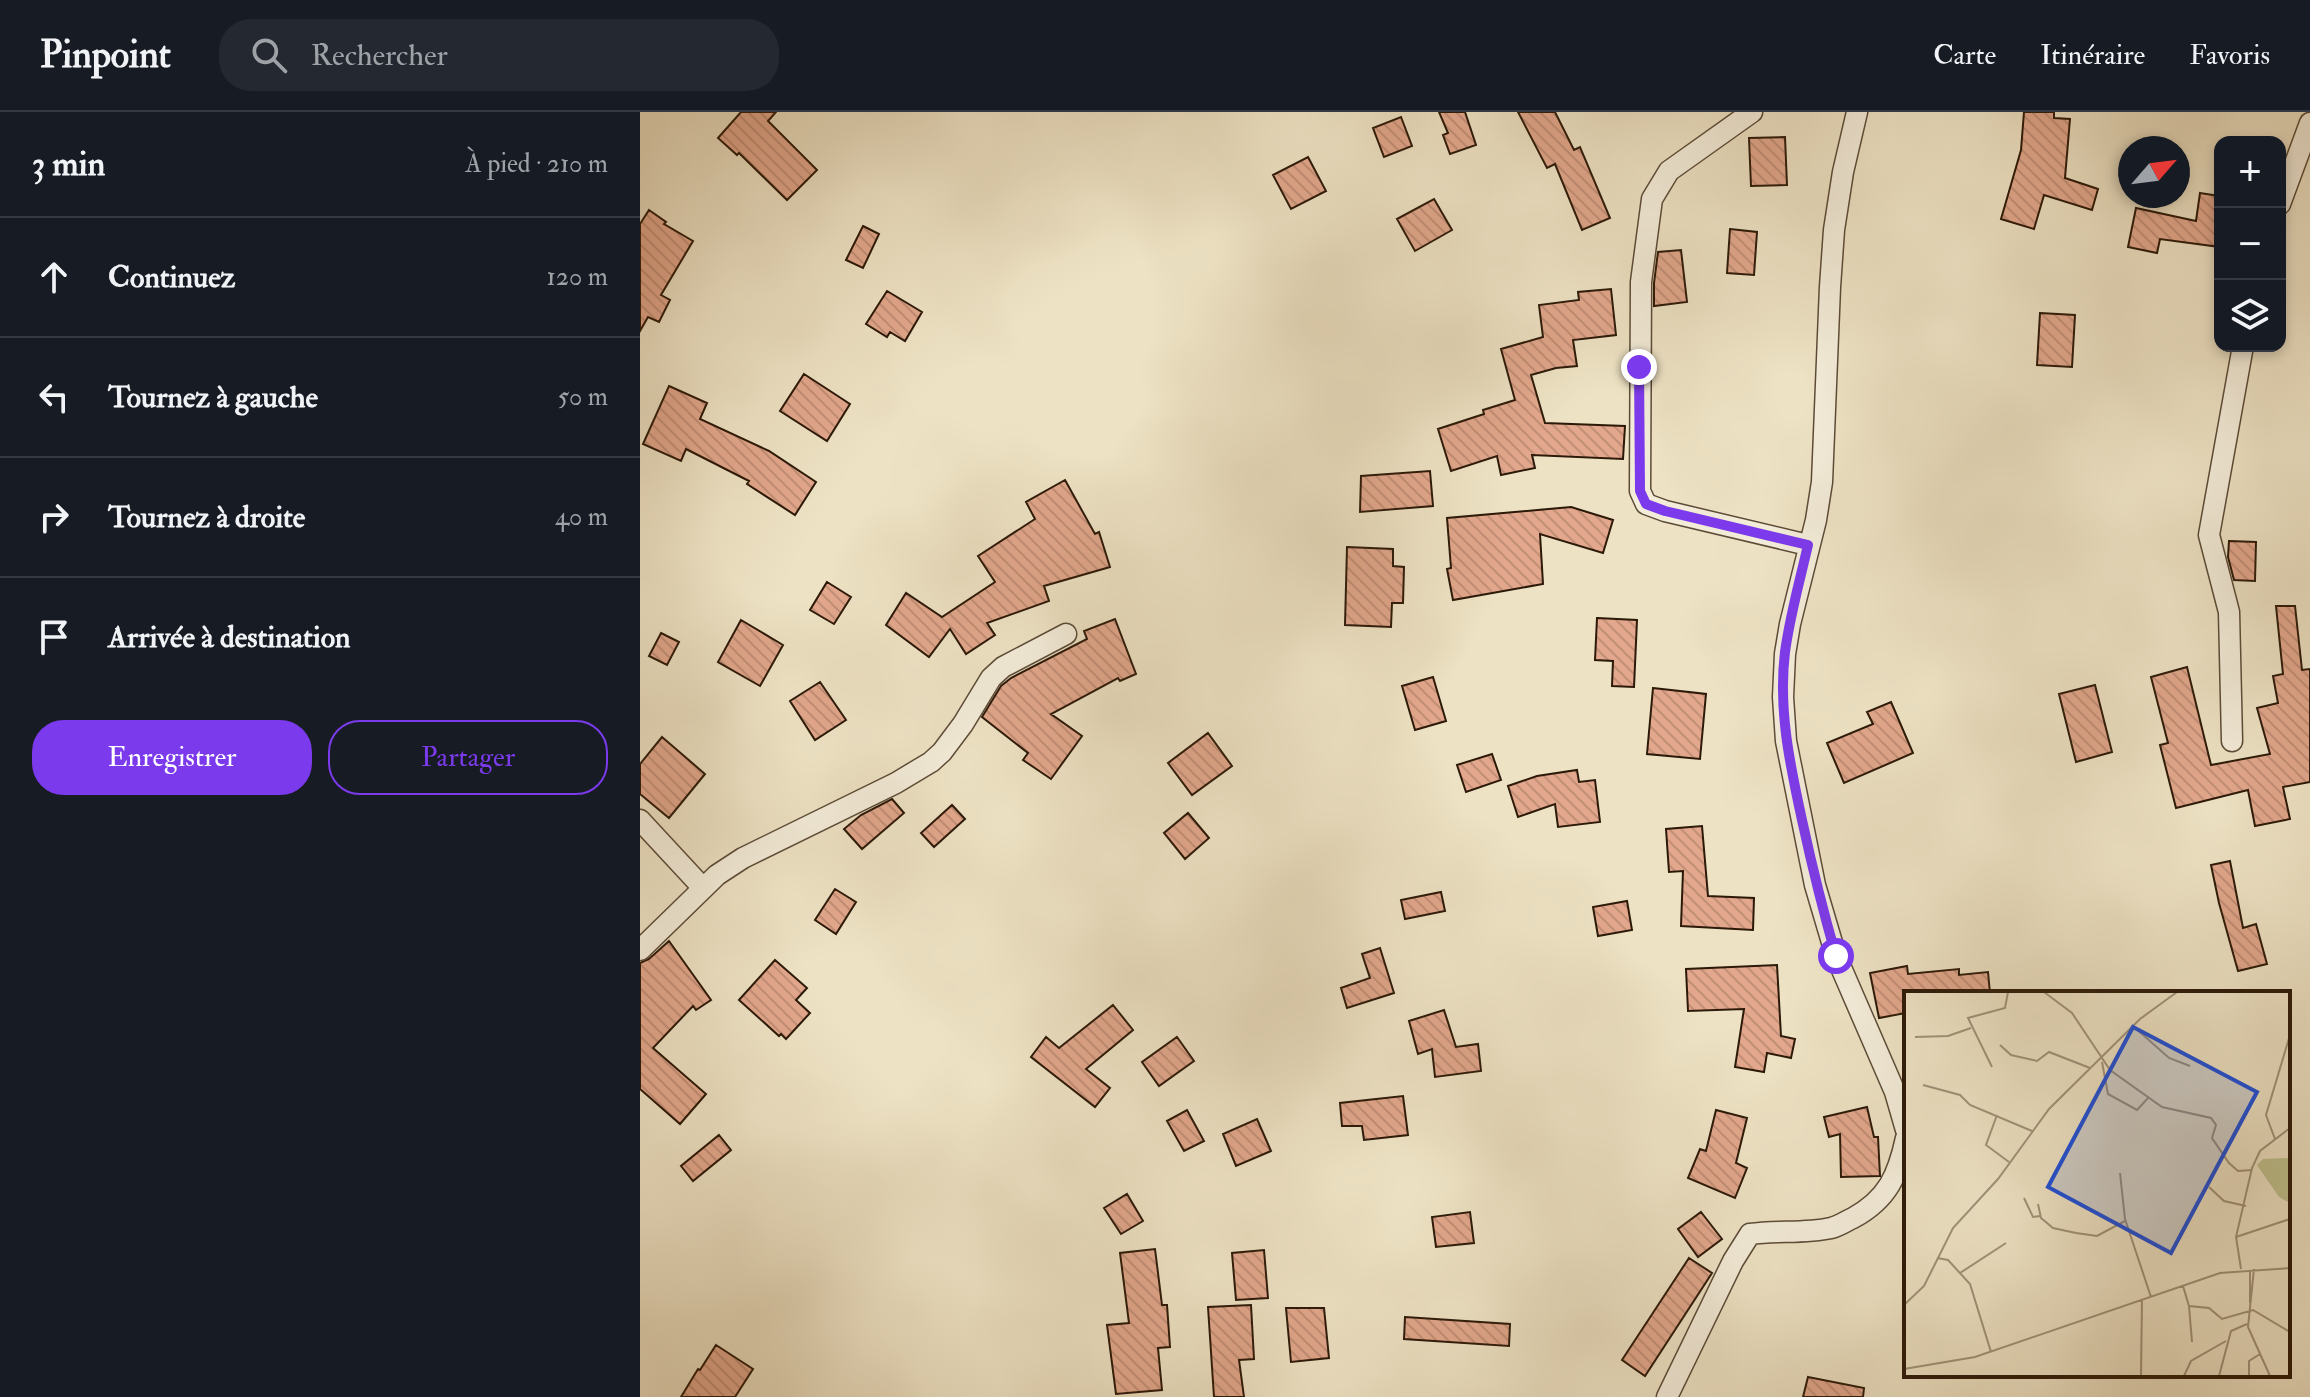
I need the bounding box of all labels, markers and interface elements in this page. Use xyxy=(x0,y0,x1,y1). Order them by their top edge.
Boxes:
search box xyxy=(219,19,779,91)
text: Pinpoint xyxy=(40,31,171,79)
icon: search xyxy=(247,33,291,77)
text: Rechercher xyxy=(311,37,448,74)
text: Carte xyxy=(1933,38,1996,73)
text: Itinéraire xyxy=(2040,38,2145,73)
text: Favoris xyxy=(2189,38,2270,73)
north arrow xyxy=(2118,136,2190,208)
map controls xyxy=(2214,136,2286,352)
button: + xyxy=(2214,136,2286,208)
text: 3 min xyxy=(32,143,105,186)
text: À pied · 210 m xyxy=(465,148,608,180)
button: − xyxy=(2214,208,2286,280)
icon: ahead xyxy=(32,255,76,299)
text: Continuez xyxy=(108,259,235,296)
text: 120 m xyxy=(547,261,608,293)
button: layers xyxy=(2214,280,2286,352)
route end xyxy=(1621,349,1657,385)
icon: left xyxy=(32,375,76,419)
text: Tournez à gauche xyxy=(108,379,318,416)
text: 50 m xyxy=(558,381,608,413)
icon: right xyxy=(32,495,76,539)
text: Tournez à droite xyxy=(108,499,305,536)
text: 40 m xyxy=(555,501,608,533)
icon: arrive xyxy=(32,615,76,659)
text: Arrivée à destination xyxy=(108,619,351,656)
button: Enregistrer xyxy=(32,720,312,795)
button: Partager xyxy=(328,720,608,795)
route start xyxy=(1818,938,1854,974)
inset map xyxy=(1904,991,2290,1377)

